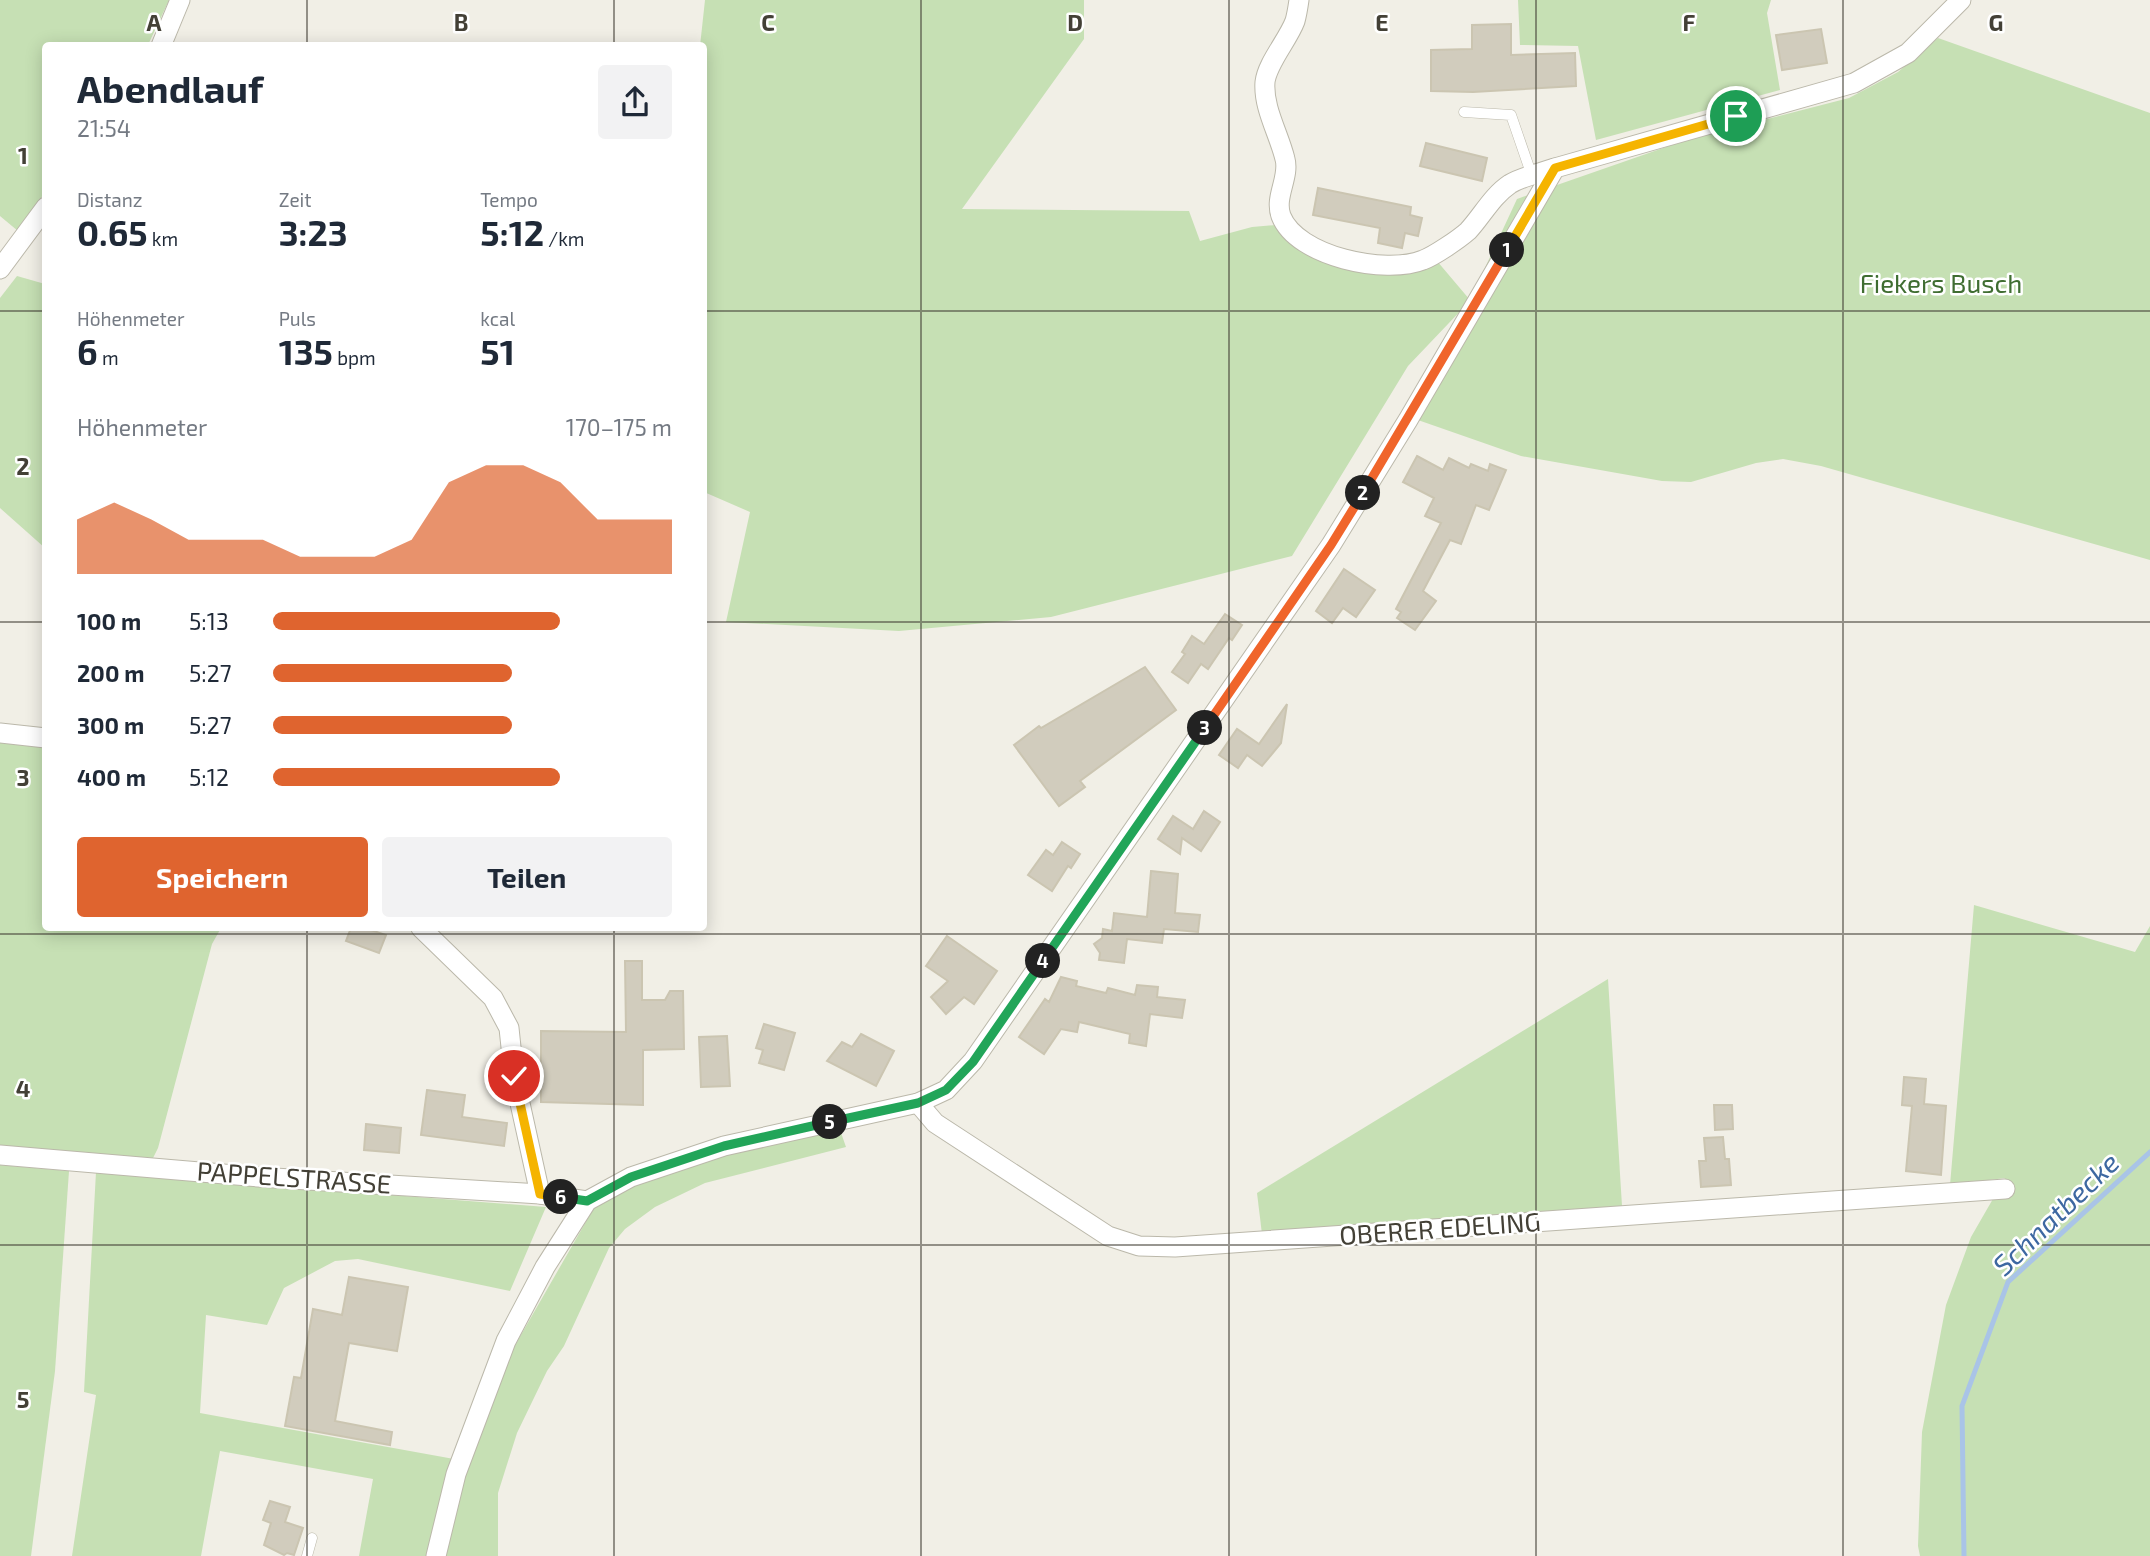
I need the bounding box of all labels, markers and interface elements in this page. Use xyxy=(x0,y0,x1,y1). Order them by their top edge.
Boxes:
text: A xyxy=(146,8,162,36)
text: B xyxy=(454,8,468,36)
text: C xyxy=(761,8,775,36)
text: D xyxy=(1067,8,1083,36)
text: E xyxy=(1375,8,1389,36)
text: F xyxy=(1683,8,1696,36)
text: G xyxy=(1989,8,2003,36)
text: Abendlauf xyxy=(77,65,263,111)
button: share xyxy=(598,65,672,139)
pin xyxy=(1706,86,1766,146)
icon: arrive xyxy=(1717,97,1755,135)
text: 21:54 xyxy=(77,114,131,142)
text: 1 xyxy=(18,141,28,169)
text: Distanz xyxy=(77,188,142,211)
text: Zeit xyxy=(279,188,312,211)
text: Tempo xyxy=(480,188,538,211)
text: 0.65 xyxy=(77,211,148,253)
text: 3:23 xyxy=(279,211,348,253)
text: 5:12 xyxy=(480,211,544,253)
text: km xyxy=(148,227,178,250)
text: /km xyxy=(544,227,585,250)
pin: 1 xyxy=(1490,232,1524,268)
text: 1 xyxy=(1502,238,1511,261)
park label: Fiekers Busch xyxy=(1860,267,2022,298)
text: Höhenmeter xyxy=(77,307,185,330)
text: Puls xyxy=(279,307,316,330)
text: kcal xyxy=(480,307,515,330)
text: 6 xyxy=(77,330,98,372)
text: 135 xyxy=(279,330,333,372)
text: 51 xyxy=(480,330,515,372)
text: m xyxy=(98,346,119,369)
text: bpm xyxy=(333,346,376,369)
text: Höhenmeter xyxy=(77,413,207,441)
text: 170–175 m xyxy=(566,413,672,441)
text: 2 xyxy=(16,452,30,480)
pin: 2 xyxy=(1346,476,1380,510)
text: 2 xyxy=(1357,481,1368,504)
text: 100 m xyxy=(77,607,141,635)
text: 5:13 xyxy=(189,607,229,635)
text: 200 m xyxy=(77,659,145,687)
text: 5:27 xyxy=(189,659,231,687)
pin: 3 xyxy=(1188,710,1222,746)
text: 300 m xyxy=(77,711,144,739)
text: 5:27 xyxy=(189,711,231,739)
text: 3 xyxy=(1199,716,1210,739)
text: 3 xyxy=(16,763,30,791)
text: 400 m xyxy=(77,763,146,791)
text: 5:12 xyxy=(189,763,229,791)
button: Speichern xyxy=(77,837,368,917)
button: Teilen xyxy=(382,837,672,917)
pin: 4 xyxy=(1026,944,1060,978)
text: 4 xyxy=(1036,949,1049,972)
pin xyxy=(484,1046,544,1106)
icon: check xyxy=(495,1057,533,1095)
text: 4 xyxy=(16,1074,30,1102)
pin: 5 xyxy=(812,1104,848,1140)
text: 5 xyxy=(824,1110,835,1133)
water label: Schnatbecke xyxy=(1985,1145,2125,1282)
street label: PAPPELSTRASSE xyxy=(196,1154,392,1199)
pin: 6 xyxy=(544,1180,578,1214)
text: 6 xyxy=(555,1185,566,1208)
street label: OBERER EDELING xyxy=(1338,1205,1542,1250)
text: 5 xyxy=(17,1385,29,1413)

